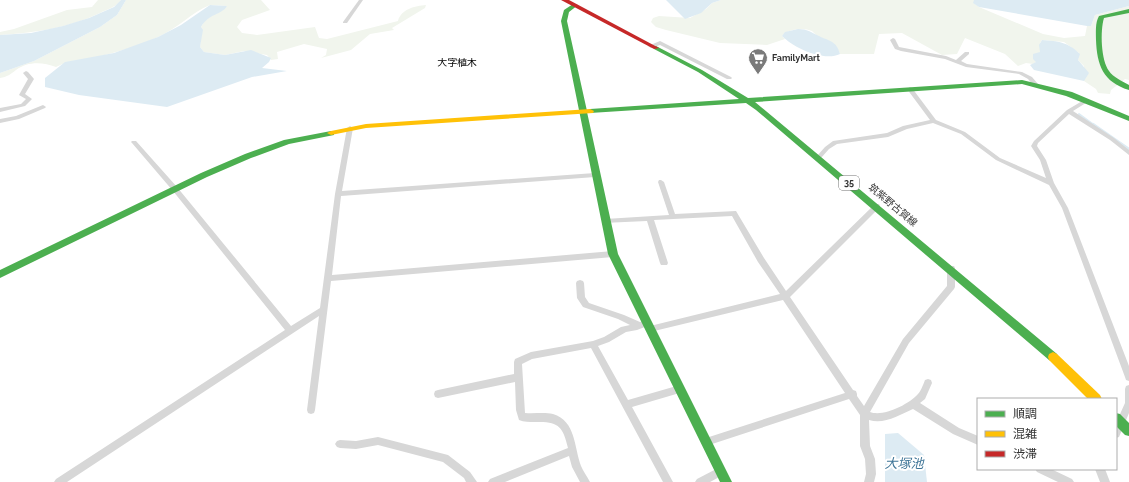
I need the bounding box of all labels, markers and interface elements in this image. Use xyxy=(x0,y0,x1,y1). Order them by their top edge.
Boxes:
supermarket icon: FamilyMart xyxy=(747,47,769,75)
place label: FamilyMart xyxy=(772,53,821,63)
district label: 大字植木 xyxy=(437,57,477,68)
road number: 35 xyxy=(839,176,859,190)
street label: 筑紫野古賀線 xyxy=(866,182,920,228)
legend xyxy=(977,398,1117,470)
text: 順調 xyxy=(1013,407,1037,421)
text: 混雑 xyxy=(1013,427,1037,441)
text: 渋滞 xyxy=(1013,447,1037,461)
water label: 大塚池 xyxy=(884,456,925,471)

